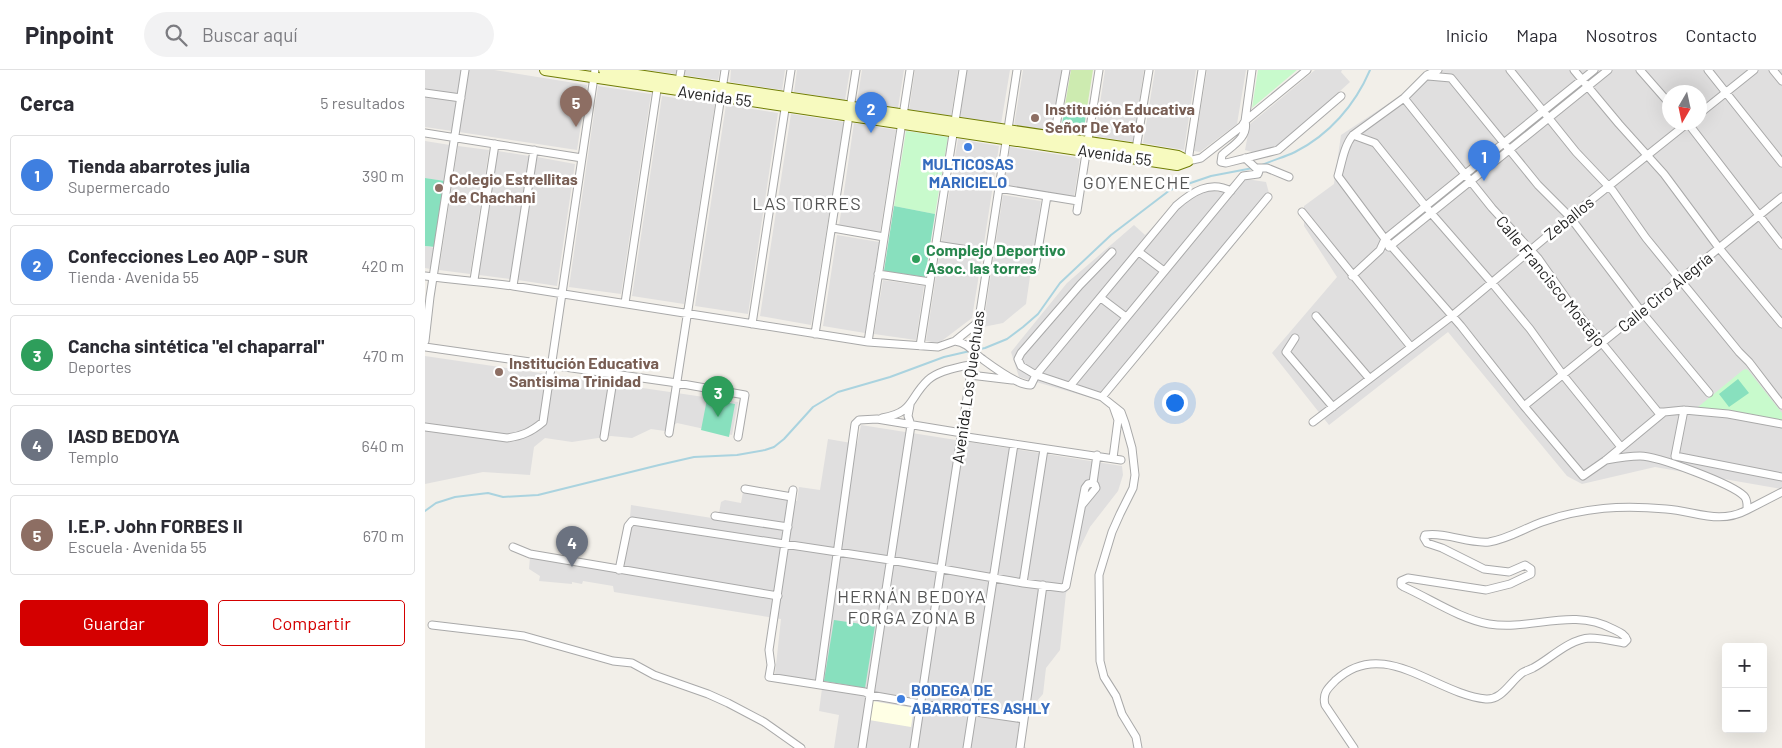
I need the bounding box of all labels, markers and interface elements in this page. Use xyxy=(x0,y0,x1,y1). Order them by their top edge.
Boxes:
search box xyxy=(144,12,494,57)
text: Pinpoint xyxy=(25,20,114,49)
icon: search xyxy=(162,21,190,49)
text: Buscar aquí xyxy=(202,23,298,46)
text: Inicio xyxy=(1446,24,1488,46)
text: Mapa xyxy=(1516,24,1558,46)
text: Nosotros xyxy=(1586,24,1657,46)
text: Contacto xyxy=(1685,24,1757,46)
street label: Avenida 55 xyxy=(677,81,753,110)
north arrow xyxy=(1662,85,1707,130)
pin: 5 xyxy=(560,86,592,127)
text: Cerca xyxy=(20,90,74,115)
pin: 2 xyxy=(855,92,887,133)
text: 5 resultados xyxy=(320,93,405,112)
place label: Institución Educativa Señor De Yato xyxy=(1045,99,1195,136)
marker: Institución Educativa Señor De Yato xyxy=(1029,112,1041,124)
street label: Avenida 55 xyxy=(1077,140,1153,169)
pin: 1 xyxy=(1468,140,1500,181)
marker: MULTICOSAS MARICIELO xyxy=(962,141,974,153)
text: Tienda abarrotes julia xyxy=(68,154,250,177)
place label: MULTICOSAS MARICIELO xyxy=(922,154,1014,191)
text: 1 xyxy=(34,166,40,185)
text: 390 m xyxy=(362,166,404,185)
place label: Colegio Estrellitas de Chachani xyxy=(449,169,578,206)
district label: GOYENECHE xyxy=(1083,171,1191,193)
text: Supermercado xyxy=(68,177,170,196)
marker: Colegio Estrellitas de Chachani xyxy=(433,182,445,194)
district label: LAS TORRES xyxy=(752,192,862,214)
street label: Zeballos xyxy=(1540,192,1597,243)
street label: Calle Francisco Mostajo xyxy=(1493,211,1610,350)
place label: Complejo Deportivo Asoc. las torres xyxy=(926,240,1066,277)
text: Confecciones Leo AQP - SUR xyxy=(68,244,308,267)
street label: Calle Ciro Alegría xyxy=(1614,248,1716,336)
marker: Complejo Deportivo Asoc. las torres xyxy=(910,253,922,265)
text: 2 xyxy=(33,256,41,275)
text: 420 m xyxy=(361,256,404,275)
text: Tienda · Avenida 55 xyxy=(68,267,199,286)
street label: Avenida Los Quechuas xyxy=(947,309,988,465)
text: Cancha sintética "el chaparral" xyxy=(68,334,324,357)
text: 3 xyxy=(33,346,41,365)
text: 470 m xyxy=(363,346,404,365)
place label: Institución Educativa Santisima Trinidad xyxy=(509,353,659,390)
text: Deportes xyxy=(68,357,132,376)
marker: Institución Educativa Santisima Trinidad xyxy=(493,366,505,378)
pin: 3 xyxy=(702,376,734,417)
your location xyxy=(1162,390,1188,416)
text: IASD BEDOYA xyxy=(68,424,180,447)
text: 4 xyxy=(32,436,42,455)
text: 640 m xyxy=(361,436,404,455)
text: Templo xyxy=(68,447,119,466)
text: I.E.P. John FORBES II xyxy=(68,514,243,537)
text: 5 xyxy=(33,526,41,545)
text: 670 m xyxy=(363,526,404,545)
pin: 4 xyxy=(556,526,588,567)
text: Escuela · Avenida 55 xyxy=(68,537,207,556)
district label: HERNÁN BEDOYA FORGA ZONA B xyxy=(837,585,987,628)
button: Guardar xyxy=(20,600,208,646)
button: Compartir xyxy=(218,600,405,646)
map controls xyxy=(1722,643,1767,733)
button: + xyxy=(1722,643,1767,688)
place label: BODEGA DE ABARROTES ASHLY xyxy=(911,680,1051,717)
button: − xyxy=(1722,688,1767,733)
marker: BODEGA DE ABARROTES ASHLY xyxy=(895,693,907,705)

